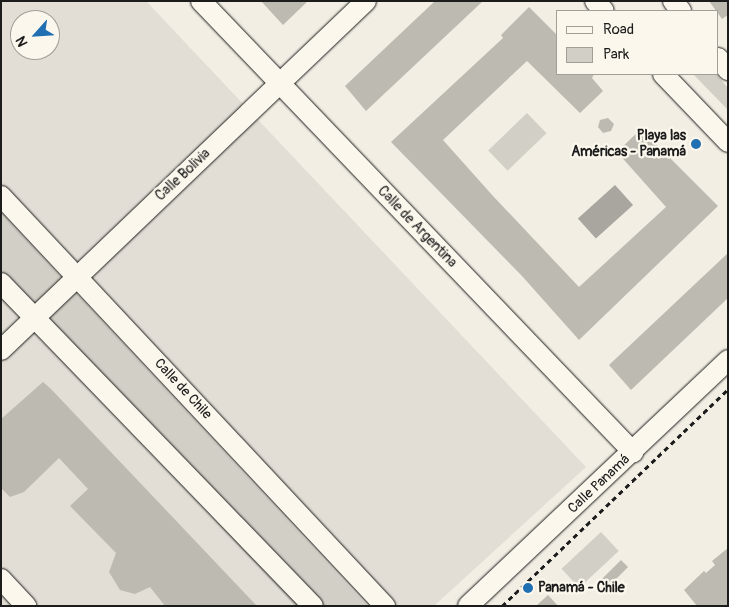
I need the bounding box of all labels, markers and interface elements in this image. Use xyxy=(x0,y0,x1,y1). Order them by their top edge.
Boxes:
north arrow xyxy=(10,10,60,60)
legend xyxy=(556,10,719,75)
text: Road xyxy=(603,20,634,39)
text: N xyxy=(12,33,32,49)
text: Park xyxy=(603,45,629,64)
place label: Playa las Américas - Panamá xyxy=(571,128,686,160)
marker: Playa las Américas - Panamá xyxy=(690,138,702,150)
street label: Calle Bolivia xyxy=(152,145,214,205)
street label: Calle de Argentina xyxy=(374,183,460,271)
street label: Calle de Chile xyxy=(151,355,215,423)
street label: Calle Panamá xyxy=(565,451,633,517)
place label: Panamá - Chile xyxy=(538,580,625,596)
marker: Panamá - Chile xyxy=(522,582,534,594)

